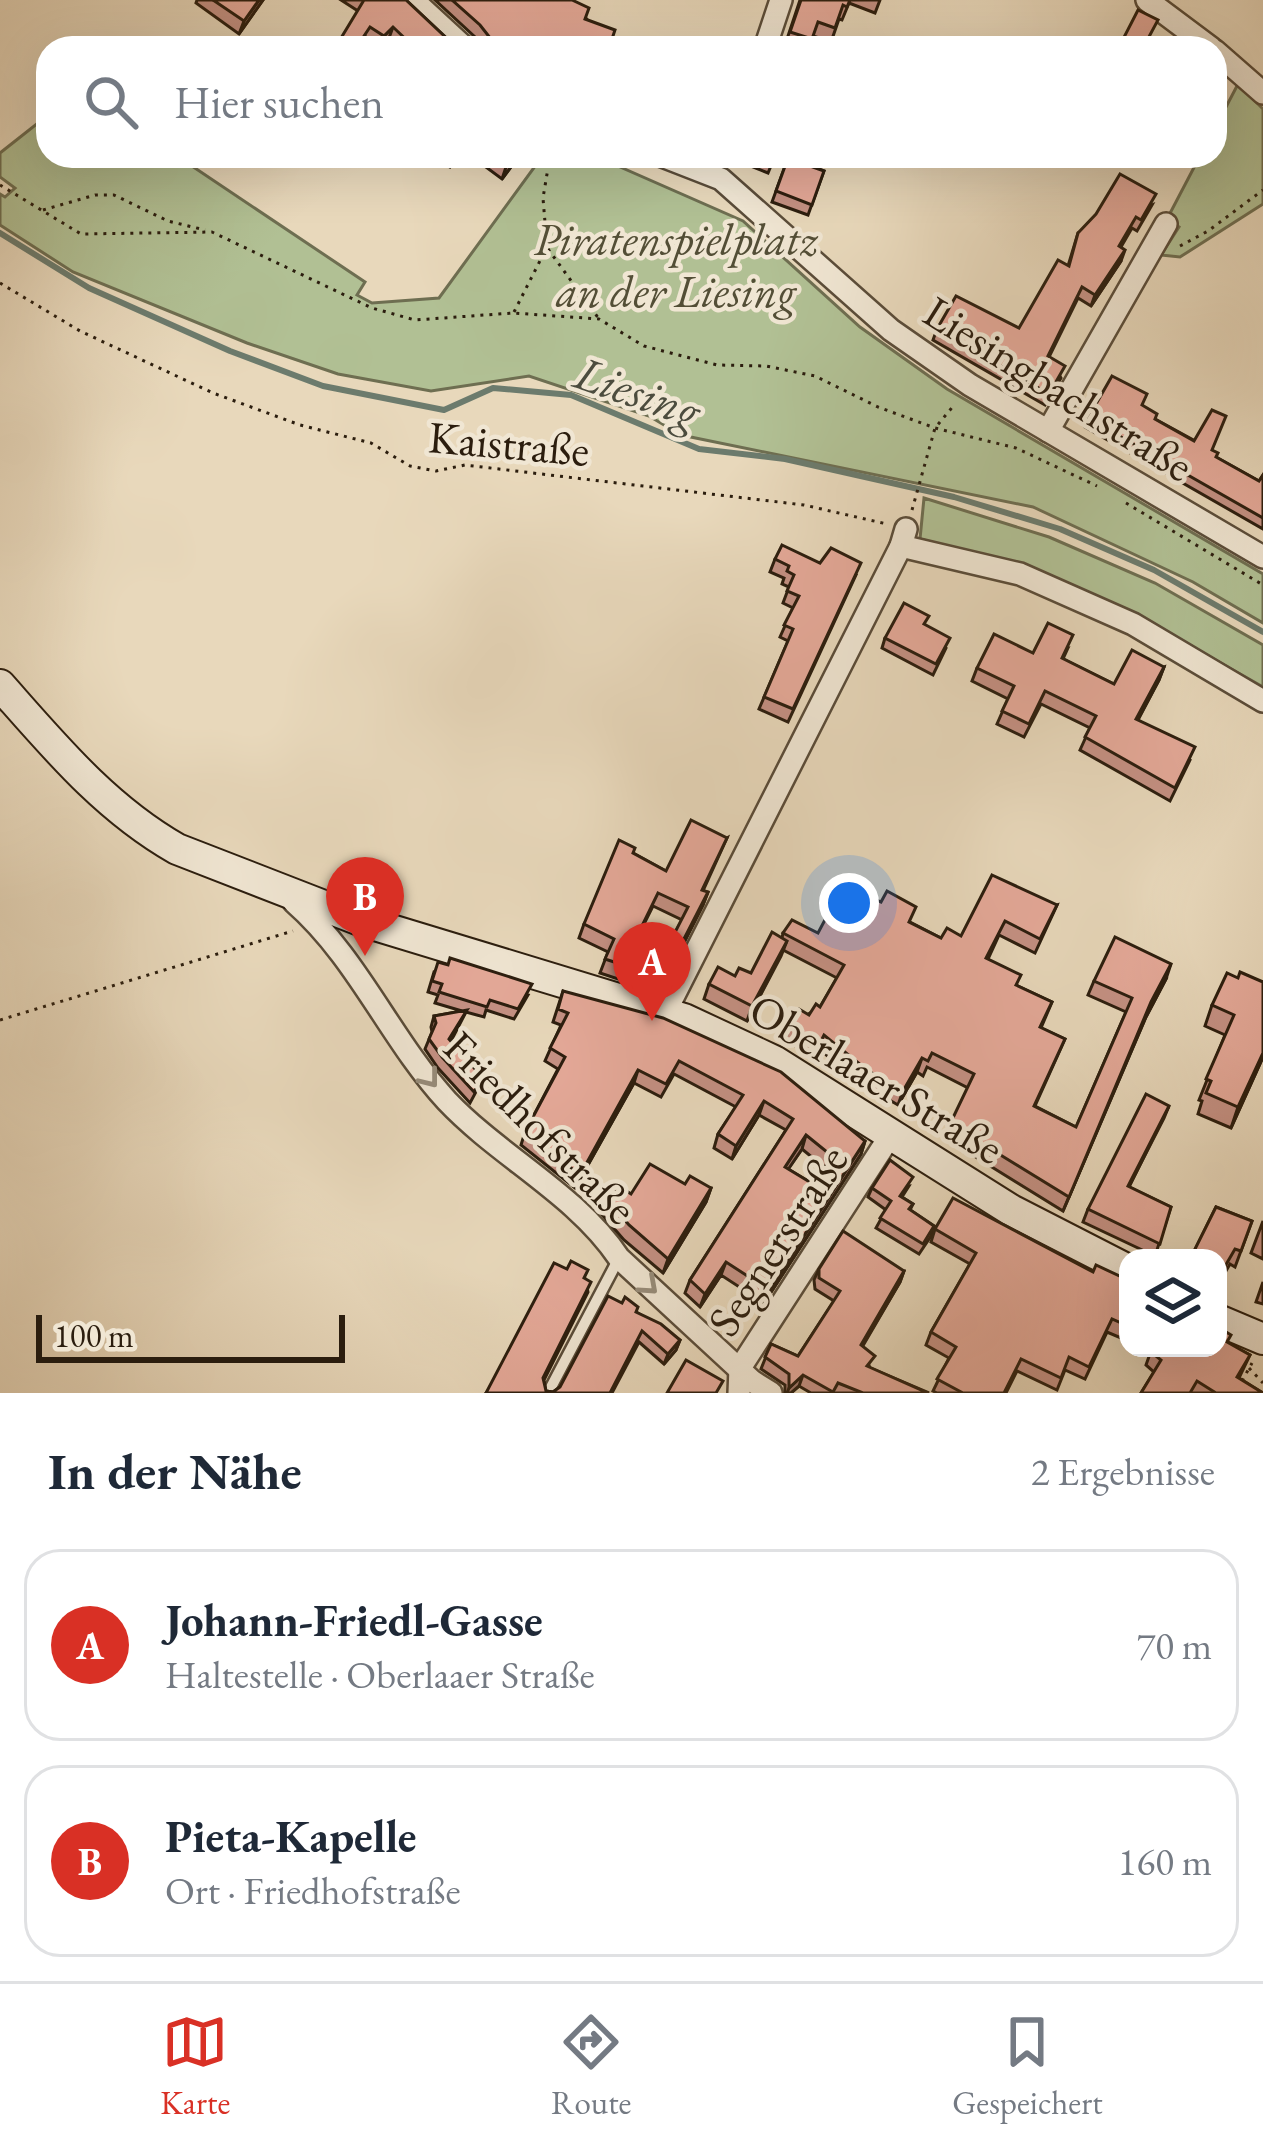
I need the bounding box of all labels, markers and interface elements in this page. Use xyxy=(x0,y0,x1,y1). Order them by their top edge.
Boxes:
search box xyxy=(36,36,1227,168)
icon: search xyxy=(78,69,144,135)
text: Hier suchen xyxy=(174,73,384,131)
park label: Piratenspielplatz an der Liesing xyxy=(534,210,819,320)
street label: Liesingbachstraße xyxy=(913,282,1205,494)
water label: Liesing xyxy=(566,340,711,442)
street label: Kaistraße xyxy=(426,407,592,479)
pin: B xyxy=(326,857,404,956)
your location xyxy=(819,873,879,933)
pin: A xyxy=(613,922,691,1021)
street label: Oberlaaer Straße xyxy=(739,979,1015,1177)
street label: Friedhofstraße xyxy=(432,1018,650,1236)
one-way arrow xyxy=(416,1066,437,1088)
street label: Segnerstraße xyxy=(694,1134,860,1346)
map controls xyxy=(1119,1249,1227,1357)
button: layers xyxy=(1119,1249,1227,1357)
one-way arrow xyxy=(636,1272,657,1293)
scale bar xyxy=(36,1309,345,1362)
text: 100 m xyxy=(54,1314,134,1357)
text: In der Nähe xyxy=(48,1438,302,1504)
text: 2 Ergebnisse xyxy=(1031,1446,1215,1497)
text: Johann-Friedl-Gasse xyxy=(165,1591,543,1649)
text: A xyxy=(76,1620,104,1671)
text: 70 m xyxy=(1136,1620,1212,1671)
text: Haltestelle · Oberlaaer Straße xyxy=(165,1649,595,1700)
text: Pieta-Kapelle xyxy=(165,1807,416,1865)
text: B xyxy=(78,1836,102,1887)
text: 160 m xyxy=(1118,1836,1212,1887)
text: Ort · Friedhofstraße xyxy=(165,1865,461,1916)
tab: Karte xyxy=(160,2009,230,2124)
tab: Route xyxy=(551,2009,632,2124)
tab: Gespeichert xyxy=(952,2009,1103,2124)

